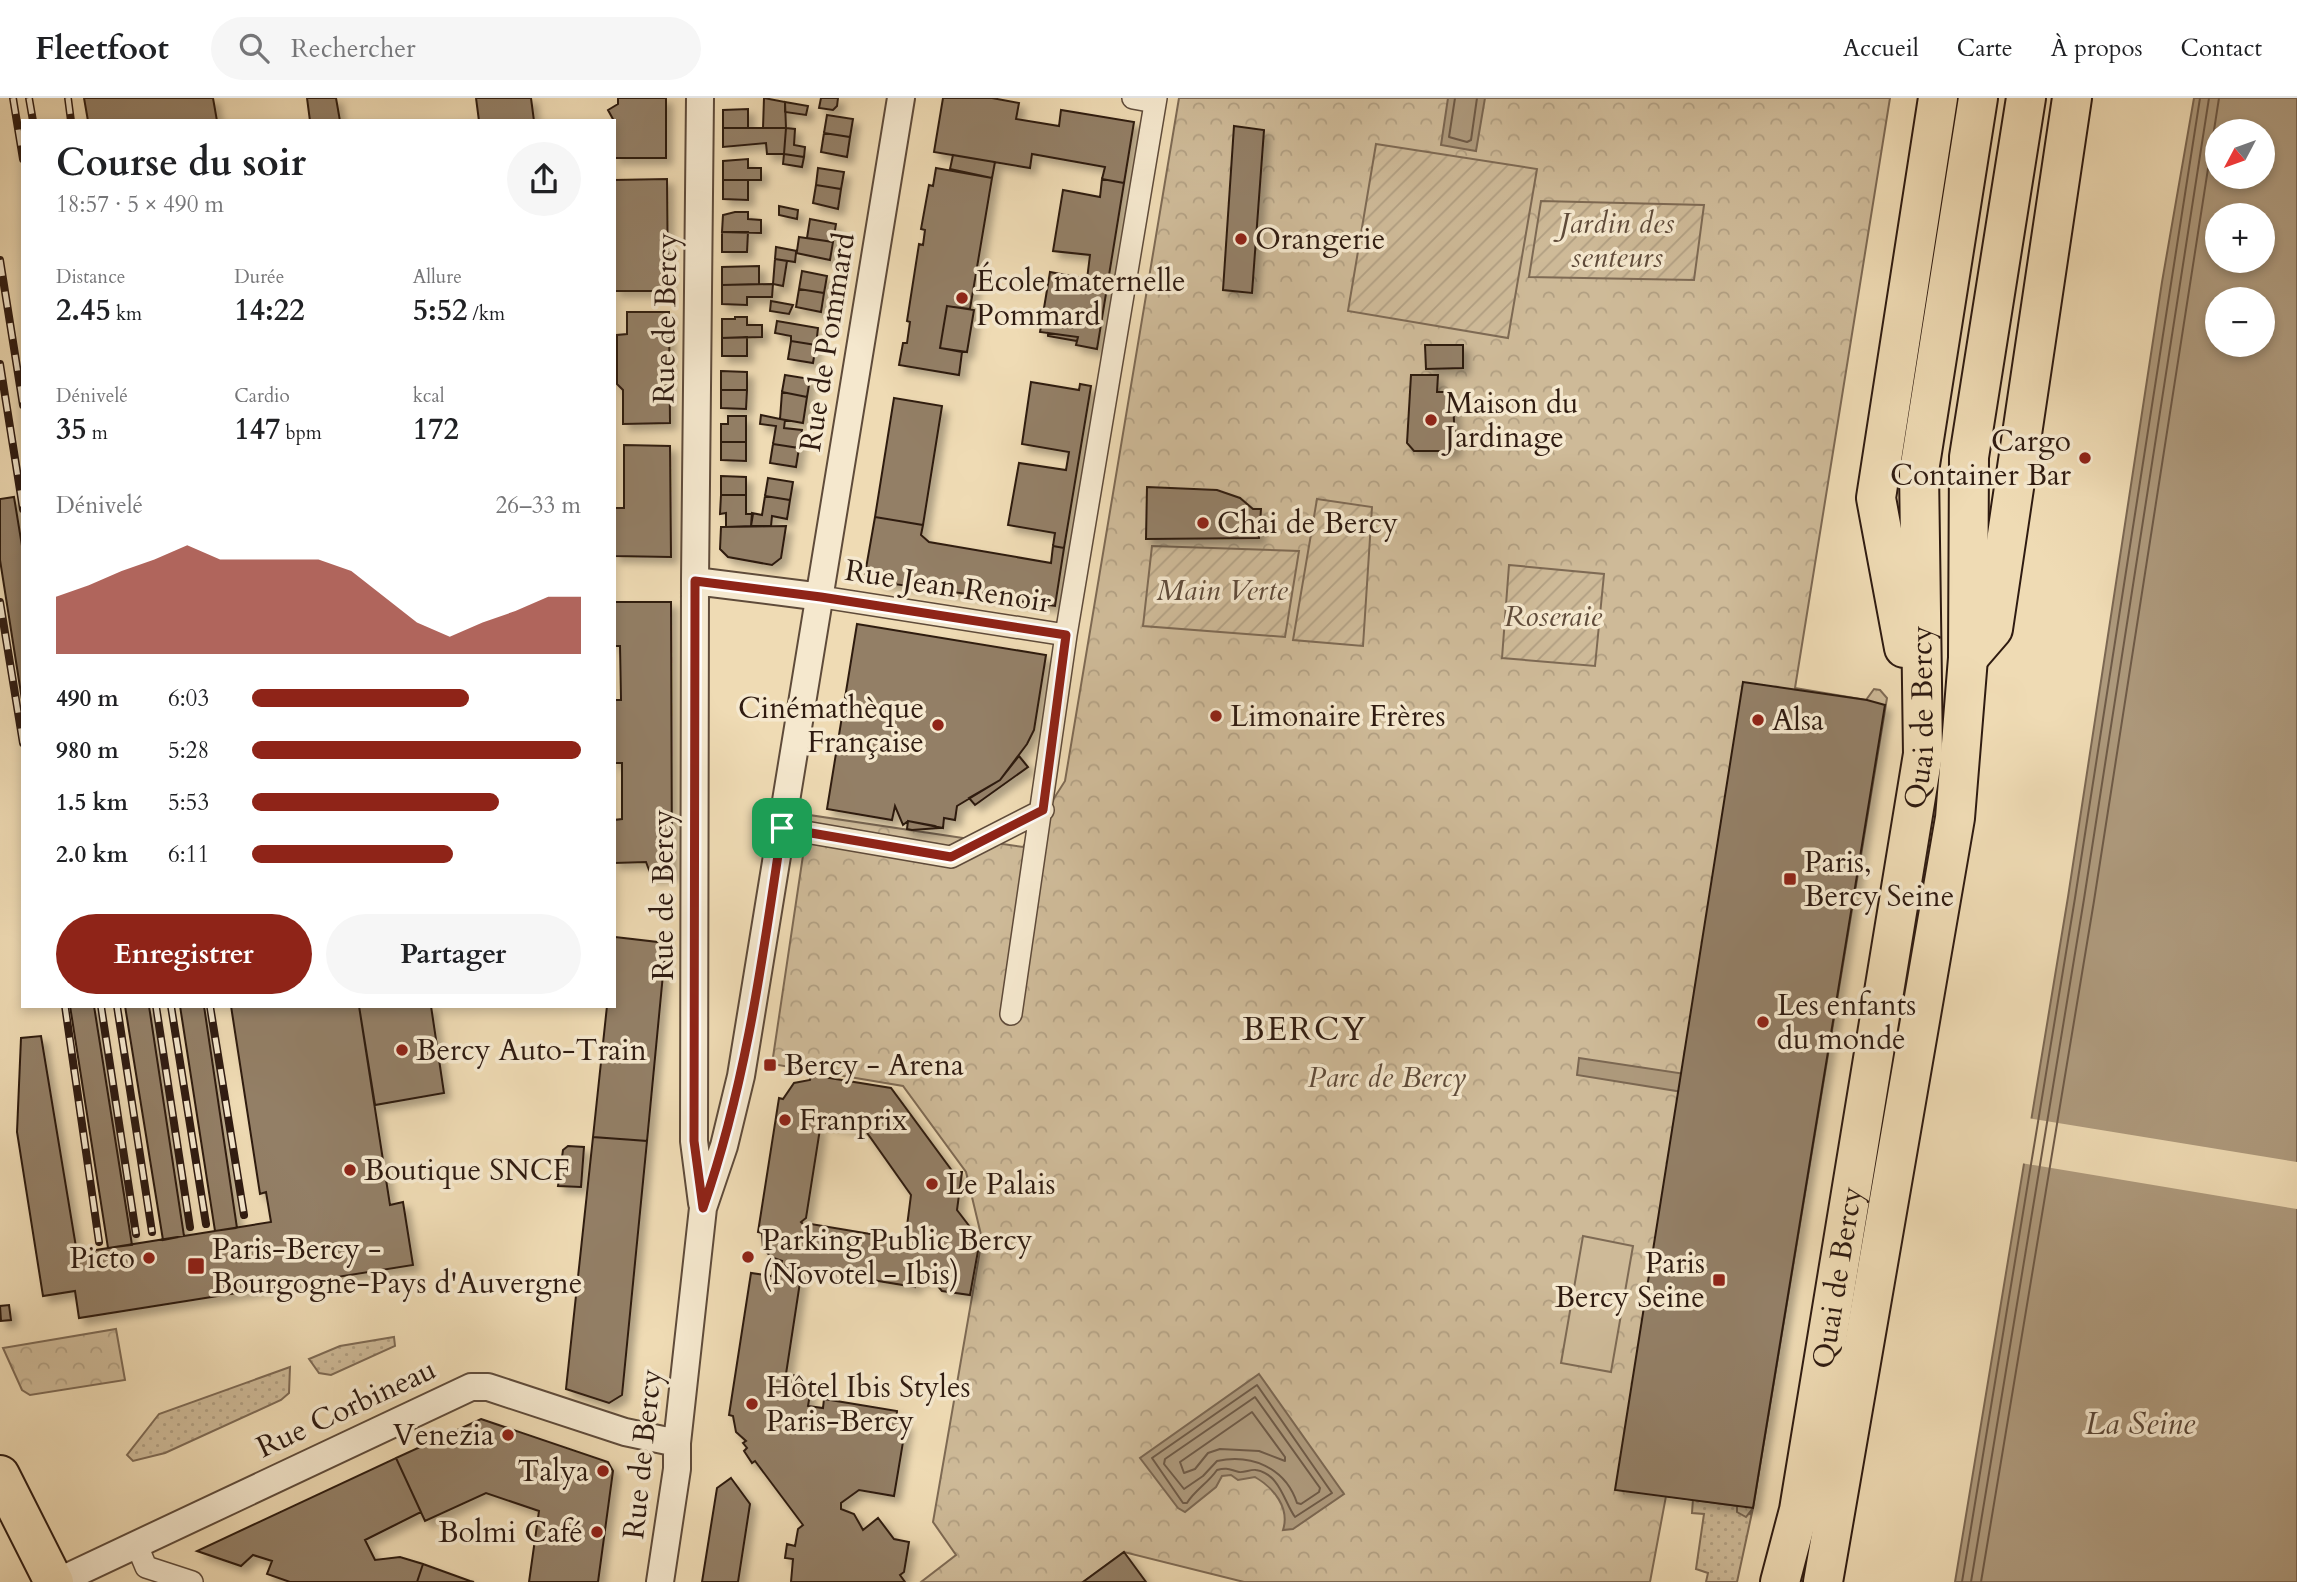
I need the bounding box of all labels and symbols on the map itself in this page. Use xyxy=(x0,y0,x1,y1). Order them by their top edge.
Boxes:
north arrow xyxy=(2205,119,2275,189)
park label: Jardin des senteurs xyxy=(1553,203,1674,278)
place label: Orangerie xyxy=(1255,219,1385,260)
street label: Rue de Pommard xyxy=(790,230,865,455)
marker: Orangerie xyxy=(1233,231,1249,247)
street label: Rue de Bercy xyxy=(644,232,687,404)
place label: École maternelle Pommard xyxy=(976,261,1186,336)
marker: École maternelle Pommard xyxy=(954,290,970,306)
place label: Maison du Jardinage xyxy=(1441,383,1578,458)
marker: Maison du Jardinage xyxy=(1423,412,1439,428)
place label: Cargo Container Bar xyxy=(1890,421,2071,496)
marker: Cargo Container Bar xyxy=(2077,450,2093,466)
place label: Chai de Bercy xyxy=(1217,503,1398,544)
marker: Chai de Bercy xyxy=(1195,515,1211,531)
street label: Rue Jean Renoir xyxy=(842,550,1054,623)
park label: Main Verte xyxy=(1156,570,1288,611)
park label: Roseraie xyxy=(1504,596,1602,637)
street label: Quai de Bercy xyxy=(1894,625,1944,812)
place label: Cinémathèque Française xyxy=(738,688,924,763)
place label: Limonaire Frères xyxy=(1230,696,1446,737)
place label: Alsa xyxy=(1772,700,1824,741)
marker: Limonaire Frères xyxy=(1208,708,1224,724)
marker: Alsa xyxy=(1750,712,1766,728)
marker: Cinémathèque Française xyxy=(930,717,946,733)
pin xyxy=(752,798,812,858)
street label: Rue de Bercy xyxy=(643,809,684,981)
place label: Paris, Bercy Seine xyxy=(1804,842,1954,917)
marker: Paris, Bercy Seine xyxy=(1782,871,1798,887)
place label: Les enfants du monde xyxy=(1777,985,1916,1060)
district label: BERCY xyxy=(1242,1007,1368,1052)
marker: Les enfants du monde xyxy=(1755,1014,1771,1030)
place label: Bercy Auto-Train xyxy=(416,1030,647,1071)
marker: Bercy Auto-Train xyxy=(394,1042,410,1058)
place label: Bercy - Arena xyxy=(784,1045,964,1086)
marker: Bercy - Arena xyxy=(762,1057,778,1073)
park label: Parc de Bercy xyxy=(1308,1057,1467,1098)
place label: Franprix xyxy=(799,1100,907,1141)
marker: Franprix xyxy=(777,1112,793,1128)
place label: Boutique SNCF xyxy=(364,1150,570,1191)
marker: Boutique SNCF xyxy=(342,1162,358,1178)
place label: Le Palais xyxy=(946,1164,1056,1205)
marker: Le Palais xyxy=(924,1176,940,1192)
street label: Quai de Bercy xyxy=(1802,1183,1873,1372)
place label: Parking Public Bercy (Novotel - Ibis) xyxy=(762,1220,1033,1295)
place label: Paris-Bercy - Bourgogne-Pays d'Auvergne xyxy=(212,1229,582,1304)
place label: Picto xyxy=(69,1238,135,1279)
place label: Paris Bercy Seine xyxy=(1555,1243,1705,1318)
marker: Parking Public Bercy (Novotel - Ibis) xyxy=(740,1249,756,1265)
marker: Picto xyxy=(141,1250,157,1266)
marker: Paris-Bercy - Bourgogne-Pays d'Auvergne xyxy=(186,1256,206,1276)
marker: Paris Bercy Seine xyxy=(1711,1272,1727,1288)
street label: Rue Corbineau xyxy=(250,1349,443,1468)
street label: Rue de Bercy xyxy=(613,1367,672,1541)
place label: Hôtel Ibis Styles Paris-Bercy xyxy=(766,1367,971,1442)
marker: Hôtel Ibis Styles Paris-Bercy xyxy=(744,1396,760,1412)
water label: La Seine xyxy=(2085,1402,2196,1446)
place label: Venezia xyxy=(393,1415,494,1456)
marker: Venezia xyxy=(500,1427,516,1443)
place label: Talya xyxy=(518,1451,589,1492)
marker: Talya xyxy=(595,1463,611,1479)
place label: Bolmi Café xyxy=(438,1512,583,1553)
marker: Bolmi Café xyxy=(589,1524,605,1540)

